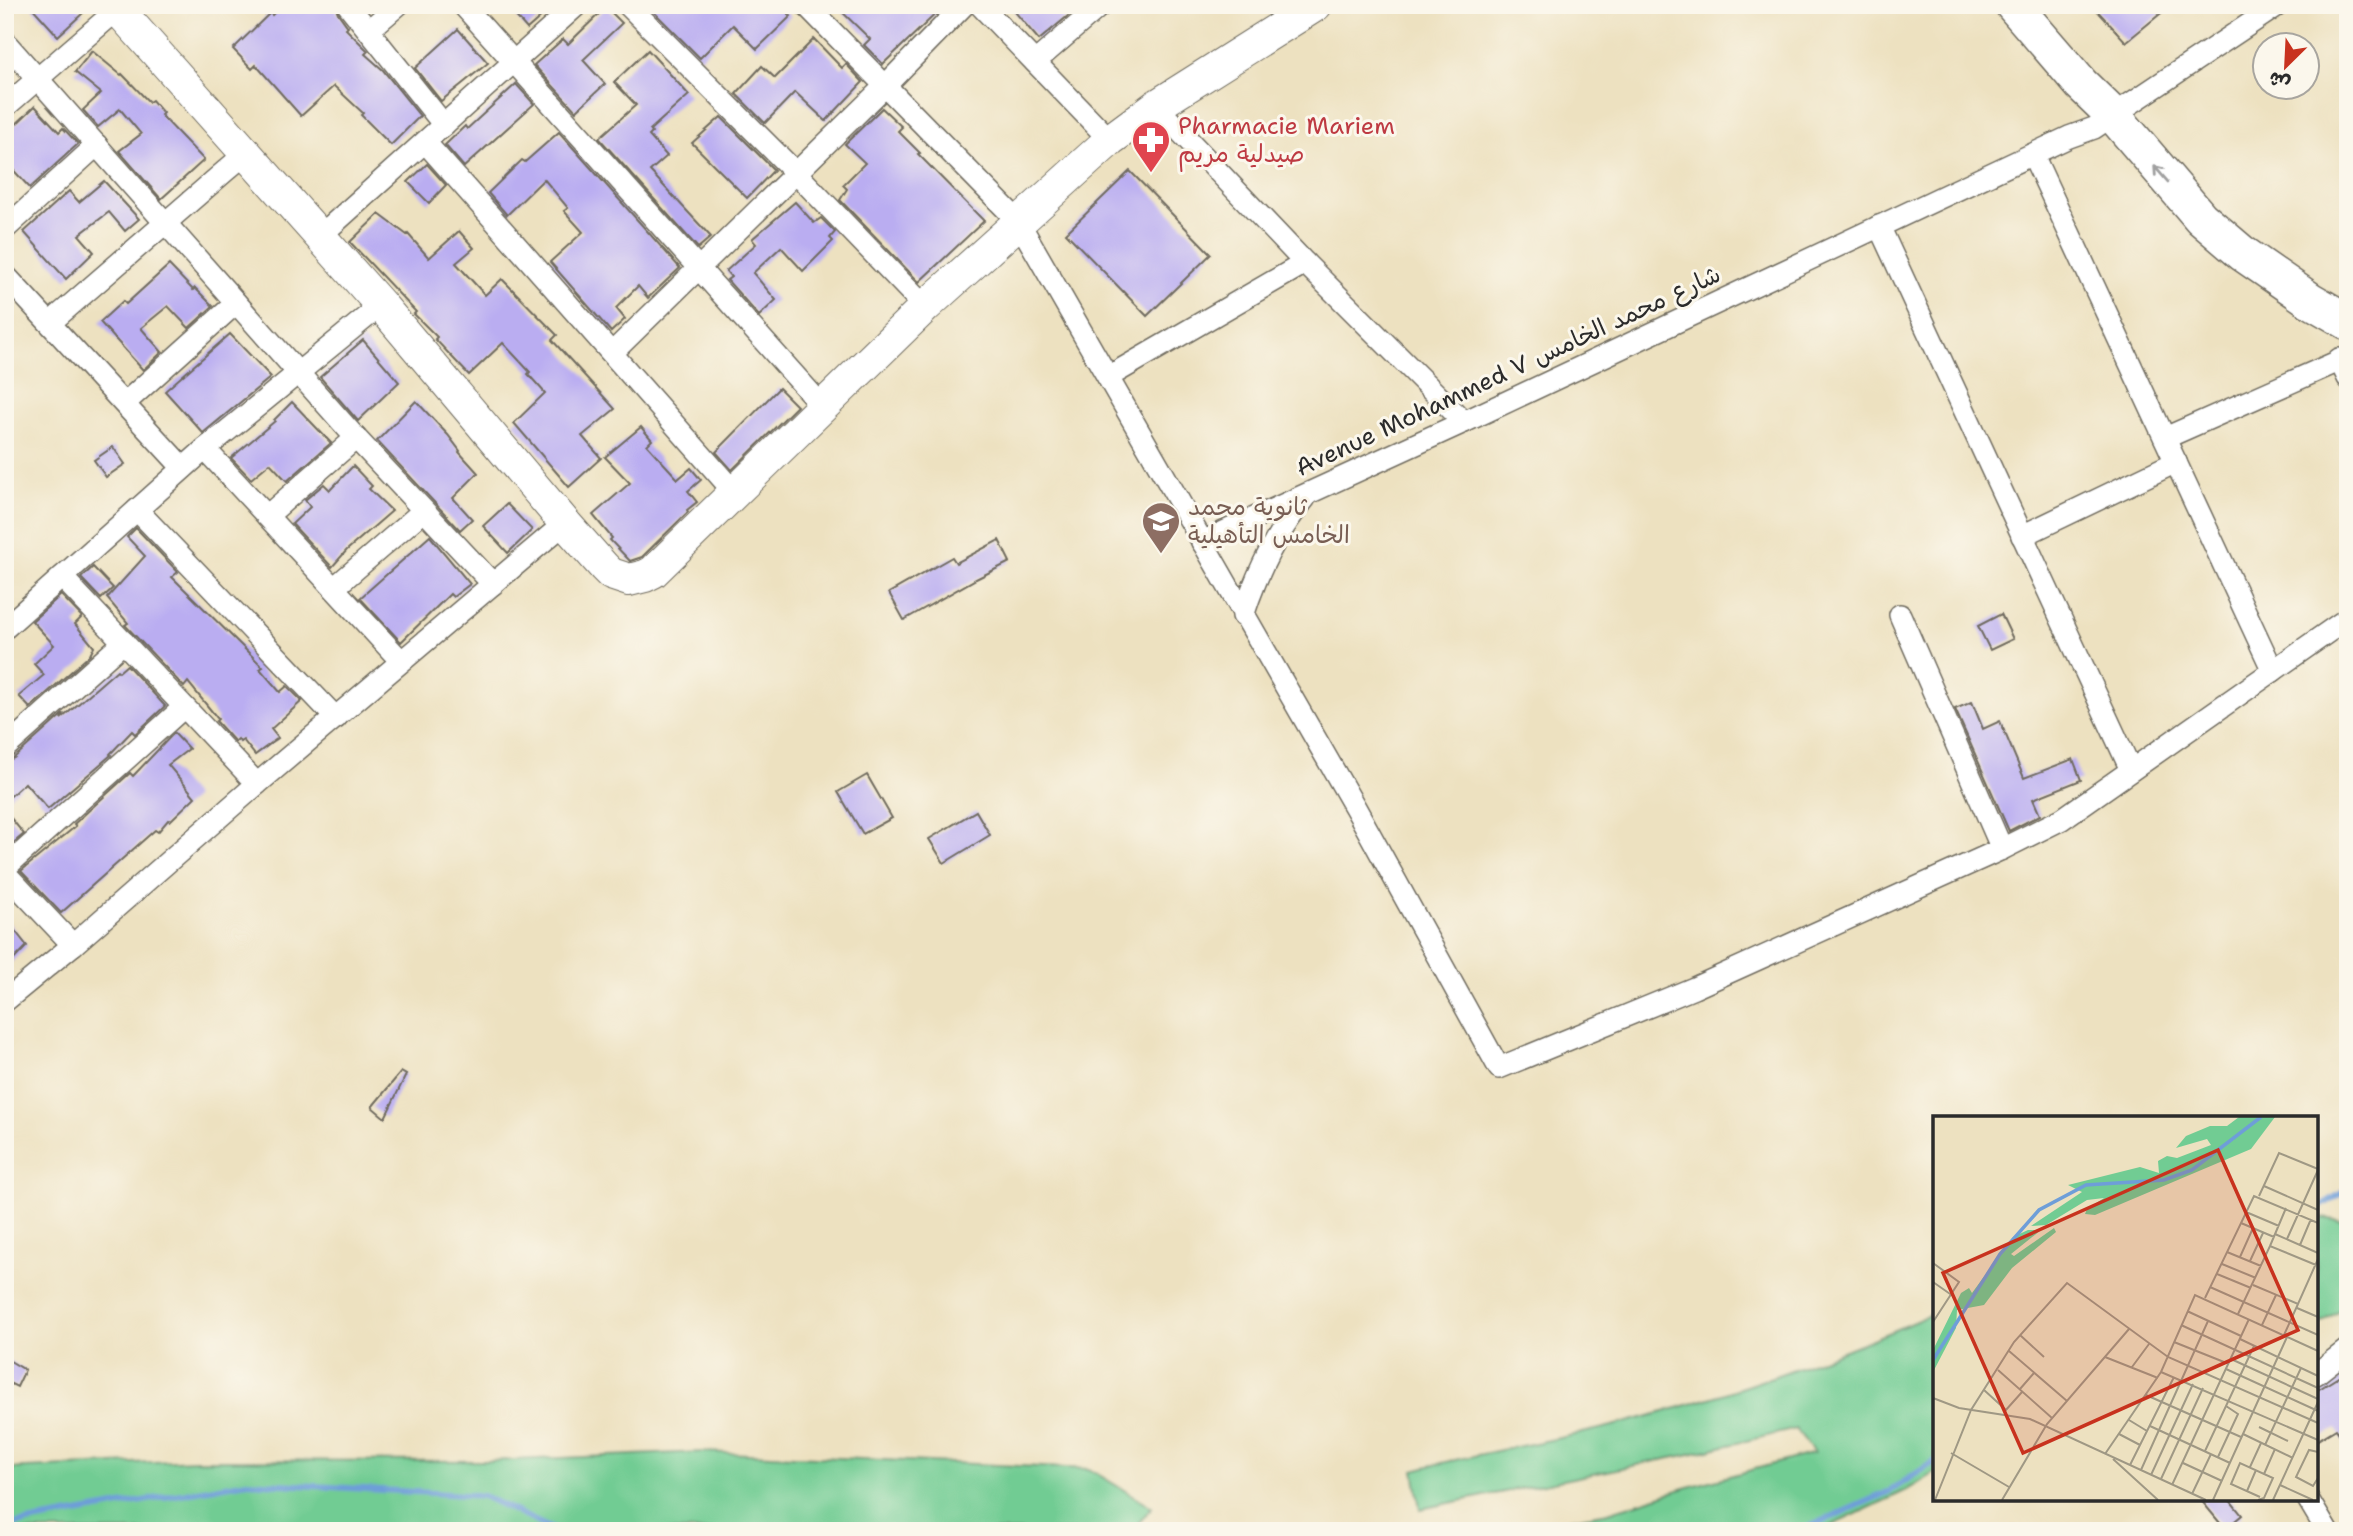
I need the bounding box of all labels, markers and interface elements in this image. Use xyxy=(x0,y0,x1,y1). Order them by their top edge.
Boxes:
north arrow xyxy=(2252,32,2322,102)
text: ش xyxy=(2265,65,2294,97)
place label: Pharmacie Mariem صيدلية مريم xyxy=(1178,110,1395,172)
pharmacy icon: Pharmacie Mariem صيدلية مريم xyxy=(1130,119,1172,174)
one-way arrow xyxy=(2154,165,2170,183)
street label: Avenue Mohammed V شارع محمد الخامس xyxy=(1290,258,1726,485)
place label: ثانوية محمد الخامس التأهيلية xyxy=(1188,491,1350,551)
school or university icon: ثانوية محمد الخامس التأهيلية xyxy=(1140,500,1182,555)
inset map xyxy=(1933,1116,2318,1501)

